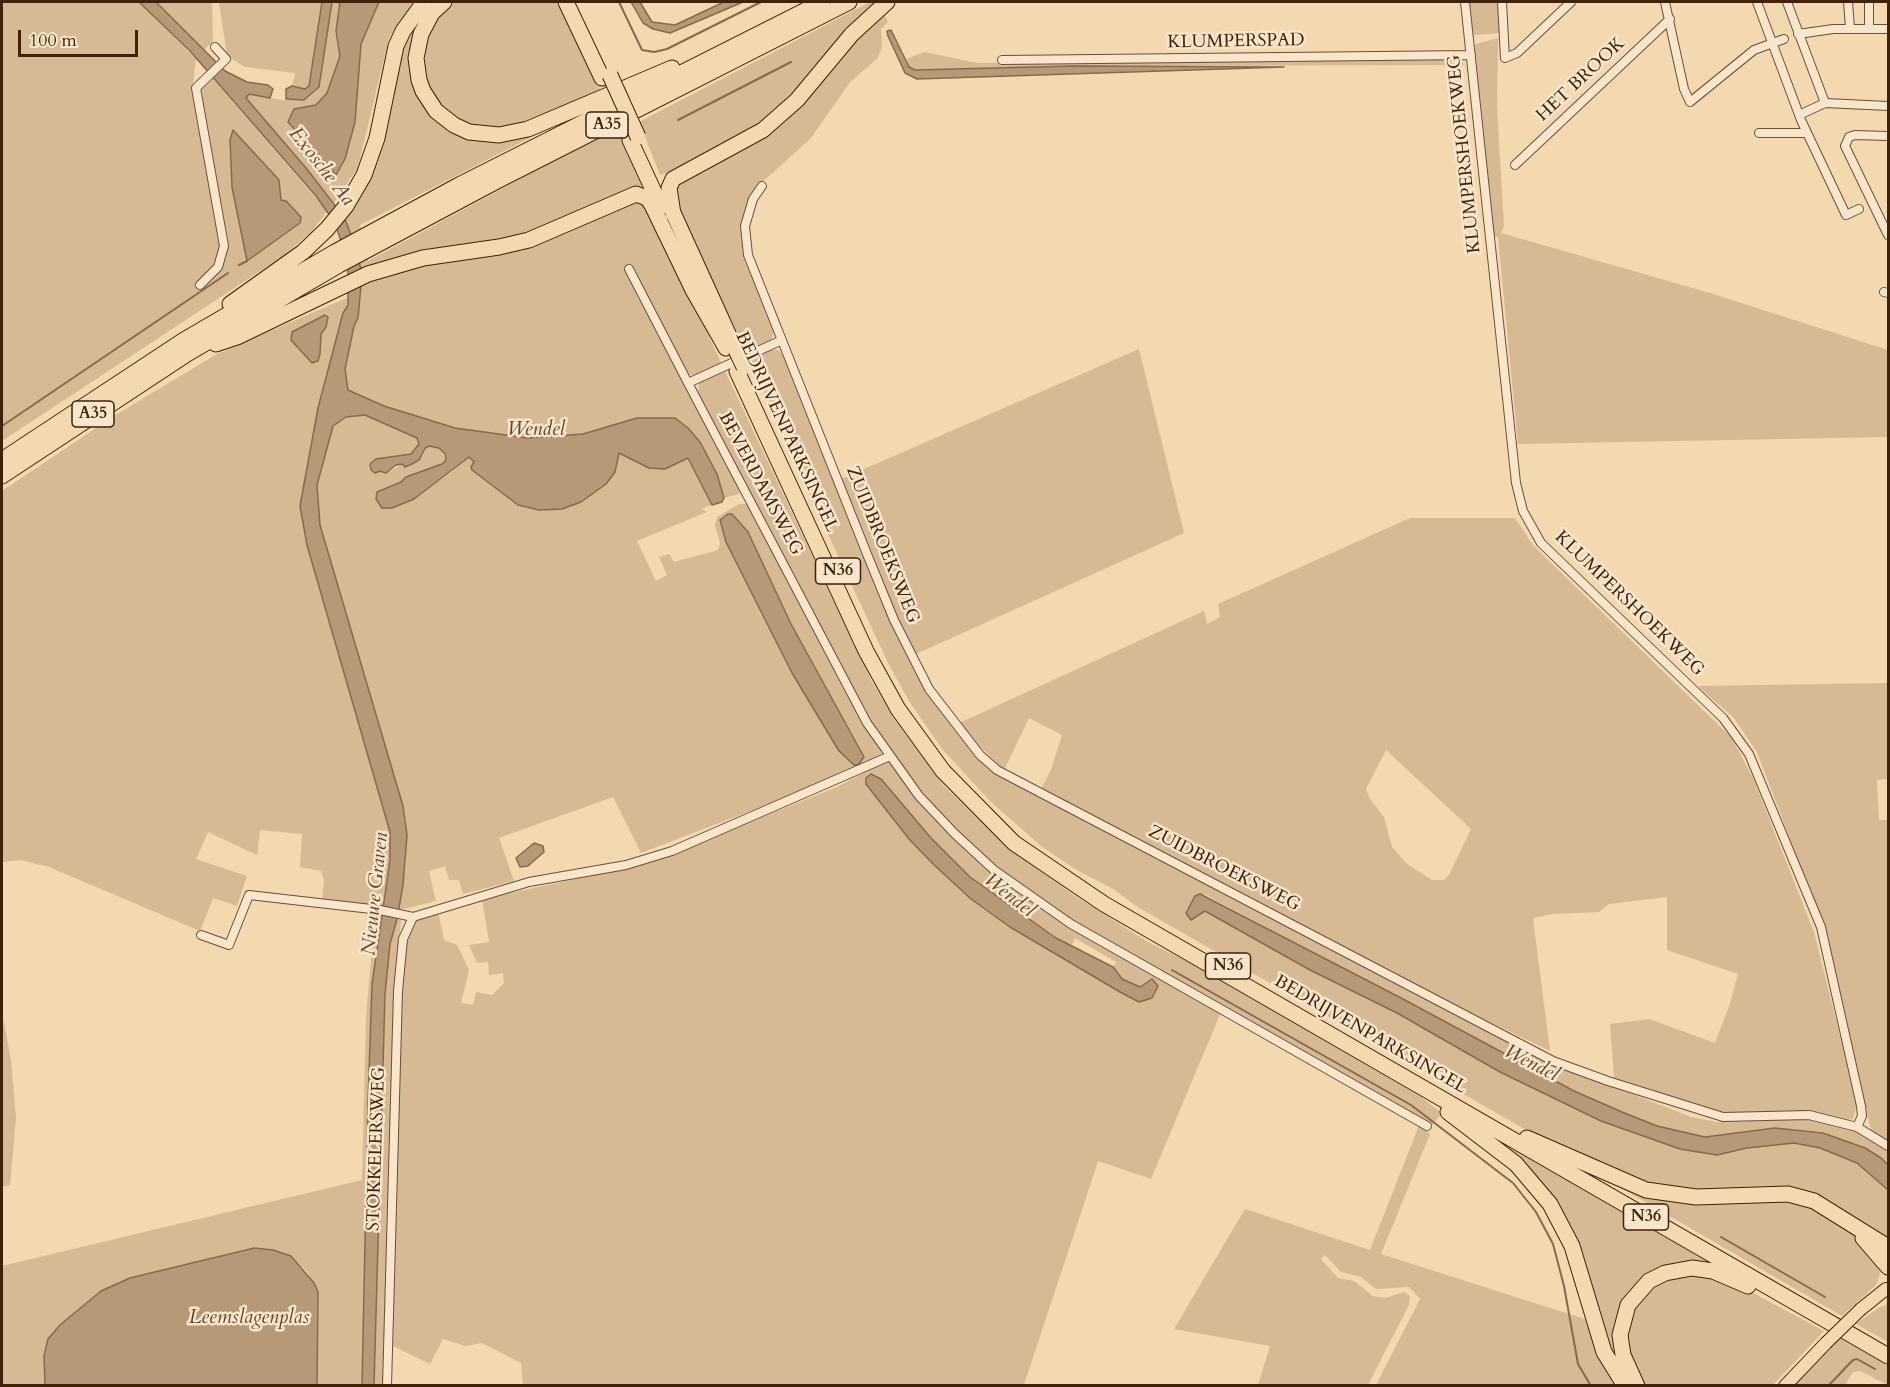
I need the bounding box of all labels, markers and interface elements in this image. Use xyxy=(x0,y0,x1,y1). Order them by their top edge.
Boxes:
scale bar xyxy=(21,18,141,56)
text: 100 m xyxy=(29,28,77,53)
street label: KLUMPERSPAD xyxy=(1167,30,1305,54)
street label: HET BROOK xyxy=(1532,33,1630,127)
street label: KLUMPERSHOEKWEG xyxy=(1444,54,1486,254)
road number: A35 xyxy=(586,112,628,138)
water label: Exosche Aa xyxy=(283,123,359,211)
street label: BEDRIJVENPARKSINGEL xyxy=(730,328,842,536)
road number: A35 xyxy=(72,401,114,427)
street label: BEVERDAMSWEG xyxy=(713,409,807,559)
water label: Wendel xyxy=(507,418,565,442)
street label: ZUIDBROEKSWEG xyxy=(841,463,923,627)
street label: KLUMPERSHOEKWEG xyxy=(1550,527,1708,681)
road number: N36 xyxy=(816,558,860,584)
street label: ZUIDBROEKSWEG xyxy=(1145,821,1303,917)
water label: Nieuwe Graven xyxy=(358,831,394,957)
water label: Wendel xyxy=(979,869,1039,923)
road number: N36 xyxy=(1206,953,1250,979)
street label: BEDRIJVENPARKSINGEL xyxy=(1270,971,1470,1099)
water label: Wendel xyxy=(1500,1040,1562,1088)
street label: STOKKELERSWEG xyxy=(363,1066,391,1232)
road number: N36 xyxy=(1624,1204,1668,1230)
water label: Leemslagenplas xyxy=(189,1306,309,1330)

